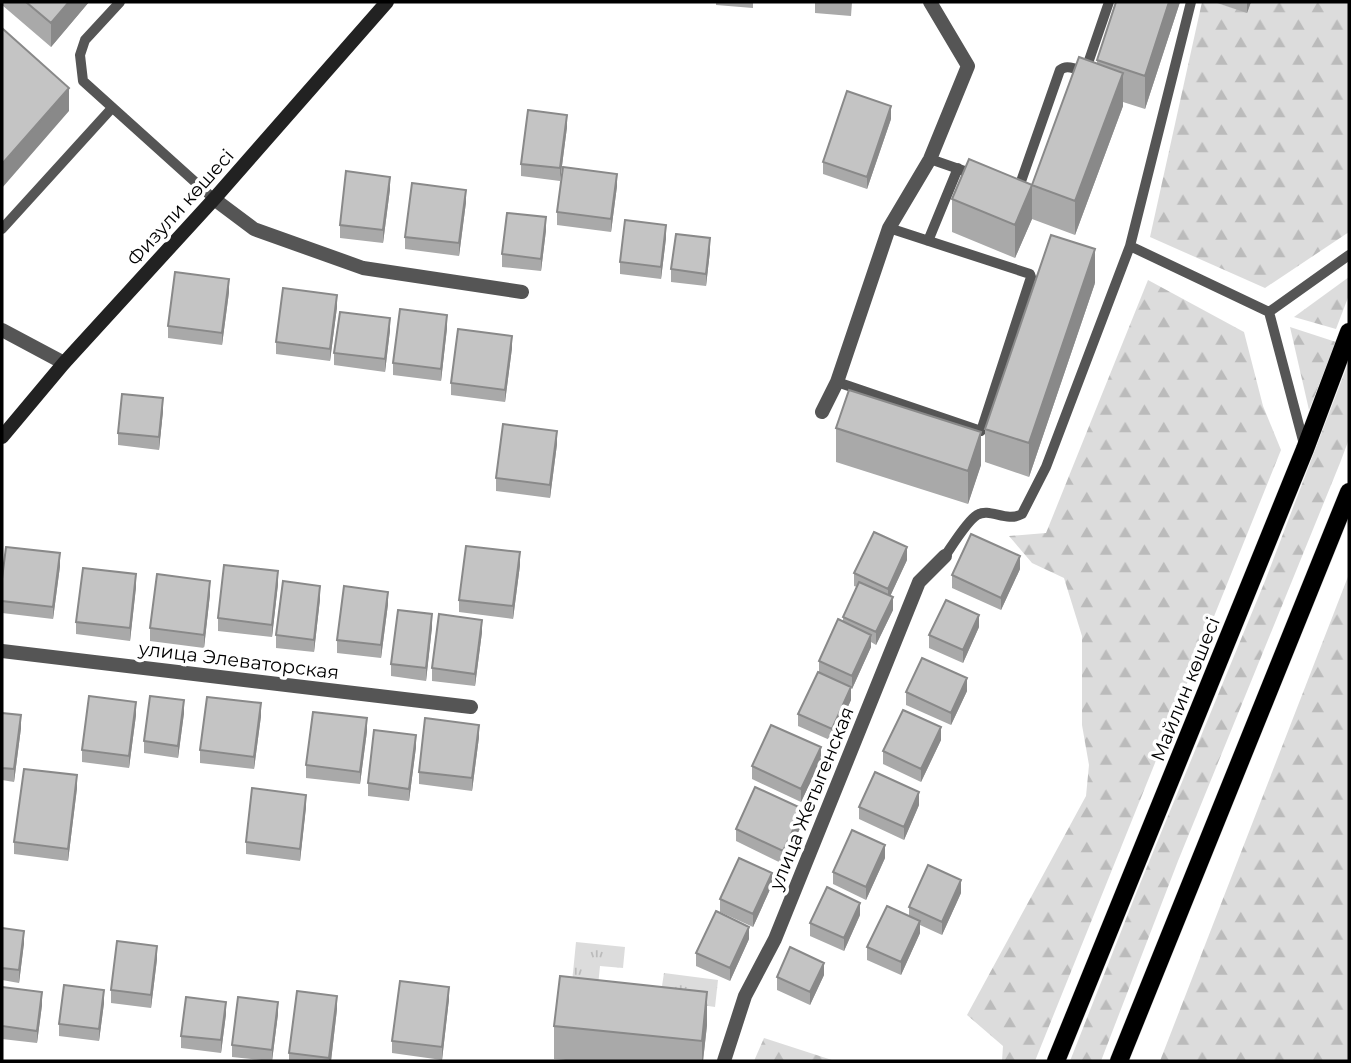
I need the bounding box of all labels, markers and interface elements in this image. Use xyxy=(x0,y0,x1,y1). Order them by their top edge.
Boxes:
street label: Физули көшесі xyxy=(122,144,239,270)
street label: Майлин көшесі xyxy=(1146,614,1225,765)
street label: улица Элеваторская xyxy=(137,637,340,684)
street label: улица Жетыгенская xyxy=(764,703,859,894)

